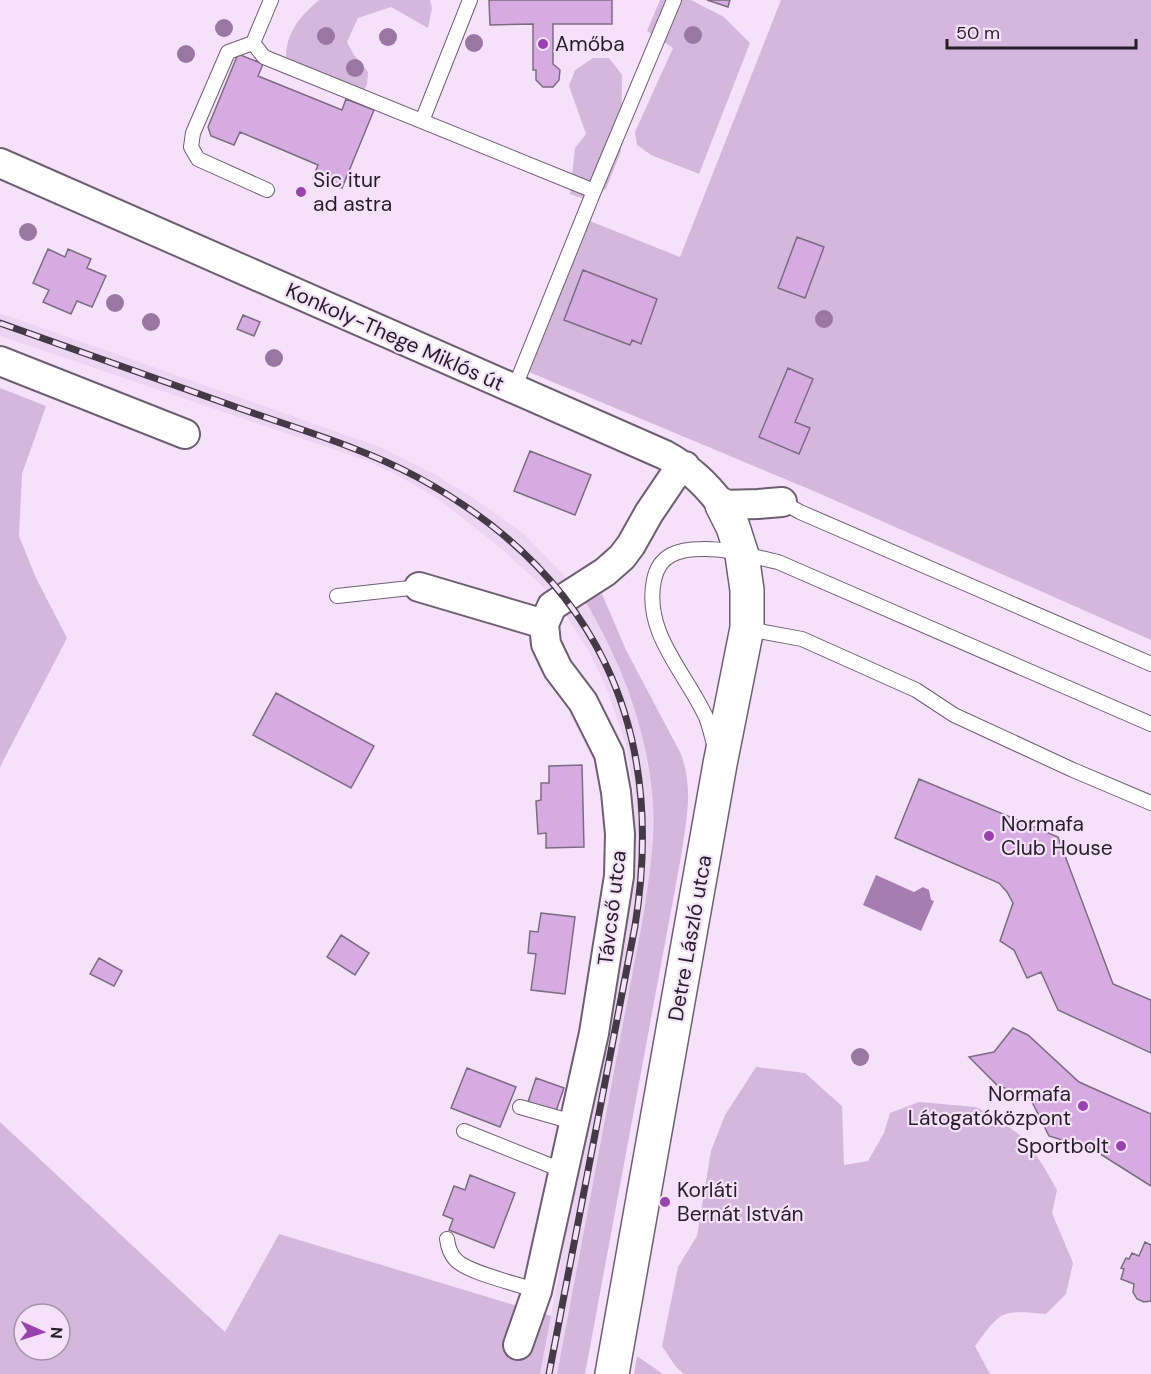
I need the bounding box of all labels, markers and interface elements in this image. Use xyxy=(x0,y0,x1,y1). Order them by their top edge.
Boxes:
scale bar xyxy=(947,12,1136,50)
text: 50 m xyxy=(956,21,1000,45)
place label: Amőba xyxy=(555,30,625,58)
marker: Amőba xyxy=(536,37,550,51)
place label: Sic itur ad astra xyxy=(313,166,392,218)
marker: Sic itur ad astra xyxy=(294,185,308,199)
street label: Konkoly-Thege Miklós út xyxy=(281,276,509,398)
place label: Normafa Club House xyxy=(1001,810,1113,862)
marker: Normafa Club House xyxy=(982,829,996,843)
street label: Távcső utca xyxy=(591,849,633,967)
street label: Detre László utca xyxy=(662,853,718,1023)
place label: Normafa Látogatóközpont xyxy=(908,1080,1071,1132)
marker: Normafa Látogatóközpont xyxy=(1076,1099,1090,1113)
place label: Sportbolt xyxy=(1017,1132,1109,1160)
marker: Sportbolt xyxy=(1114,1139,1128,1153)
place label: Korláti Bernát István xyxy=(677,1176,804,1228)
marker: Korláti Bernát István xyxy=(658,1195,672,1209)
north arrow xyxy=(12,1302,72,1362)
text: N xyxy=(46,1326,67,1339)

